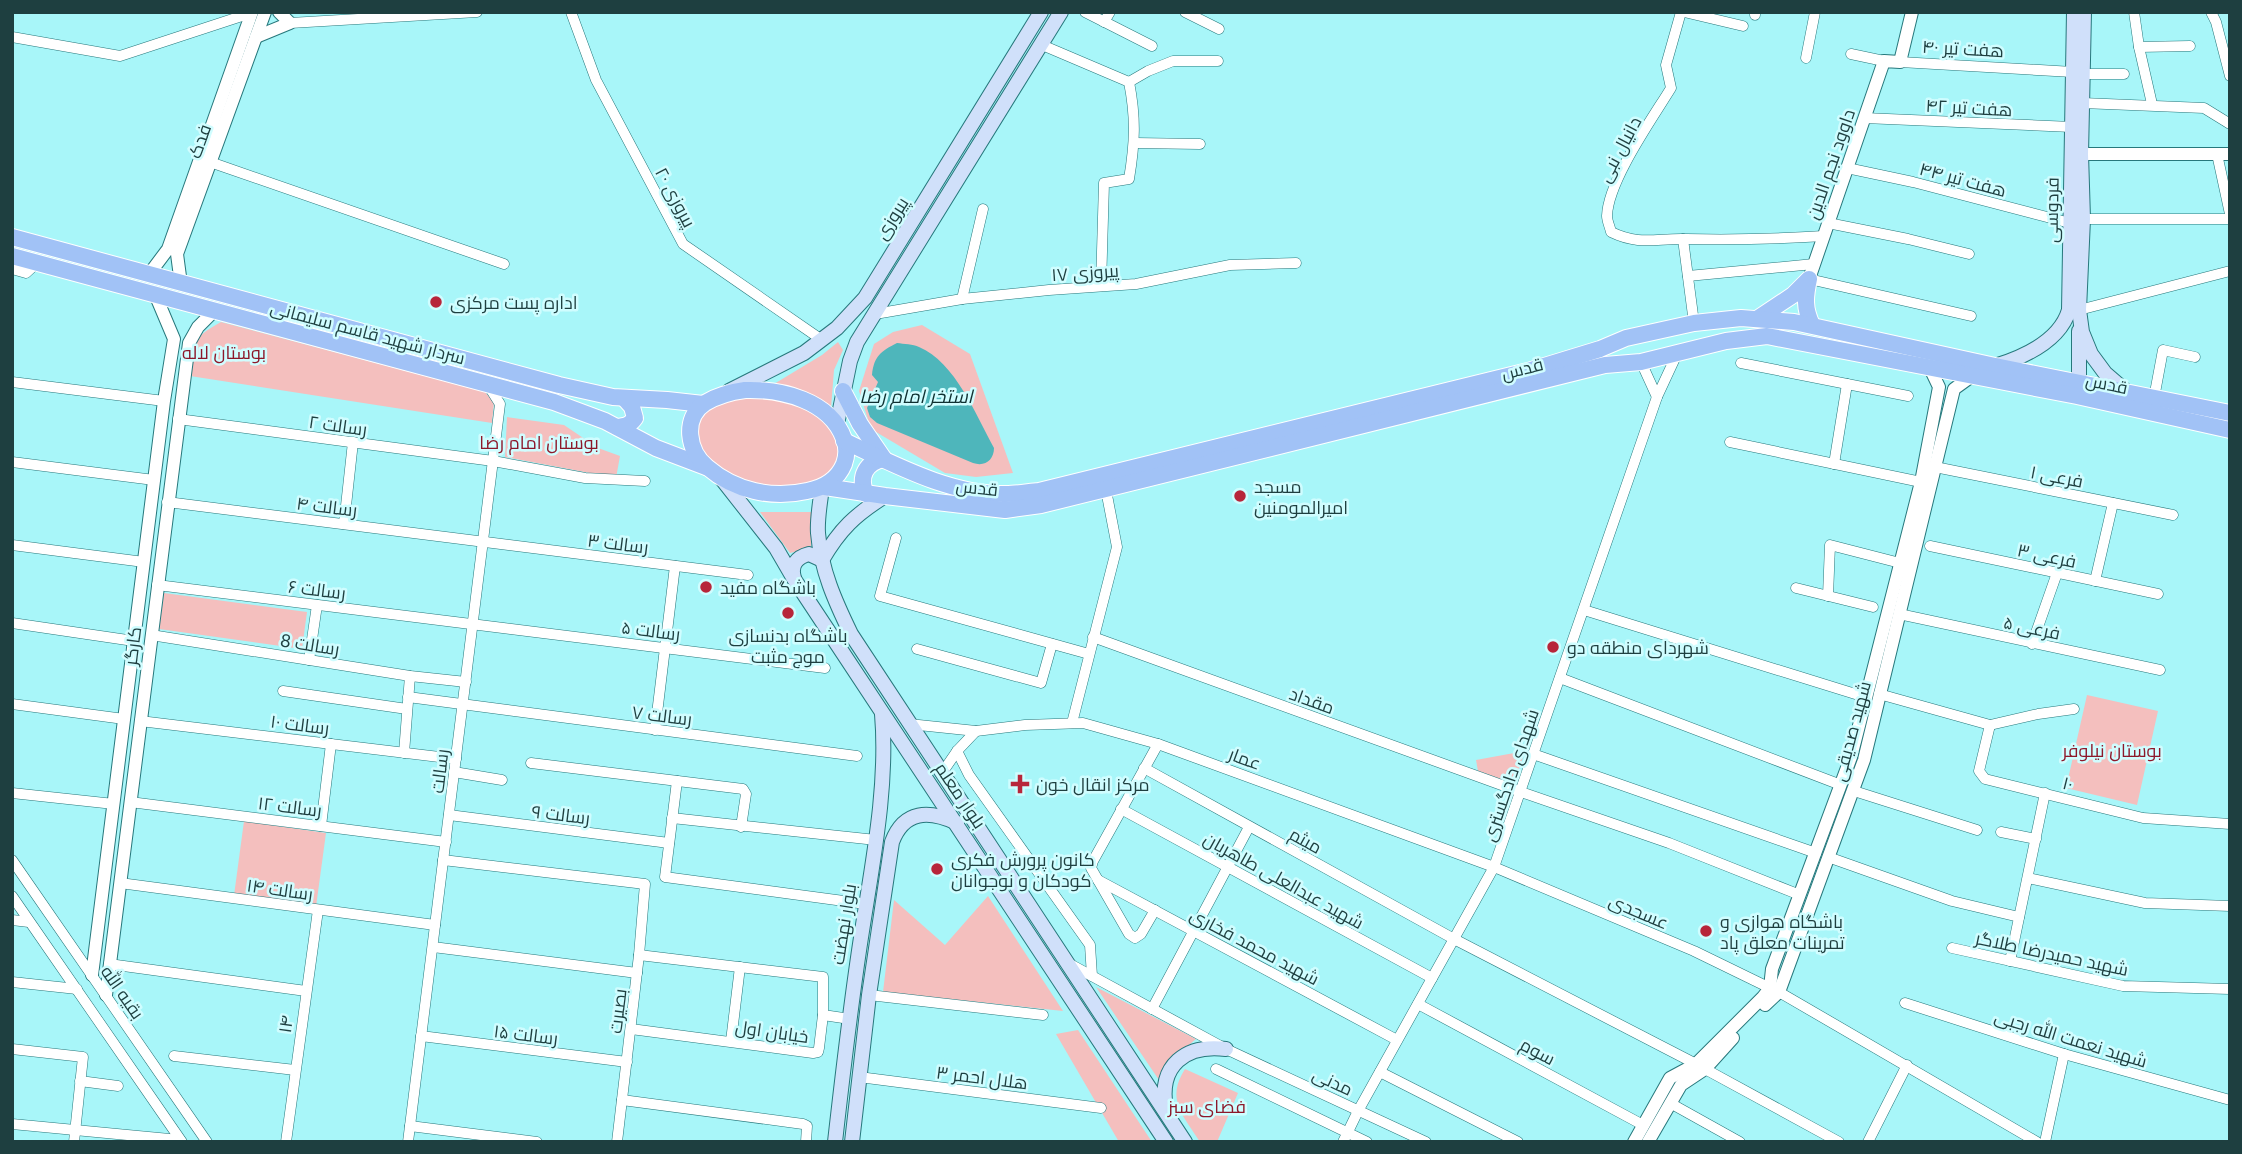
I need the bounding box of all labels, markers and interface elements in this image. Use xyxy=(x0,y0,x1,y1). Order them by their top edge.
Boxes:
street label: هفت تیر ۴۰ xyxy=(1922,35,2004,62)
street label: هفت تیر ۴۲ xyxy=(1925,94,2013,121)
street label: داوود نجم الدین xyxy=(1801,106,1861,223)
street label: دانیال نبی xyxy=(1592,112,1646,186)
street label: فدک xyxy=(183,121,215,161)
street label: هفت تیر ۴۴ xyxy=(1917,157,2009,202)
street label: پیروزی ۲۰ xyxy=(649,163,701,232)
street label: فردوسی xyxy=(2039,177,2064,243)
street label: پیروزی xyxy=(869,192,914,244)
street label: پیروزی ۱۷ xyxy=(1051,259,1120,287)
place label: اداره پست مرکزی xyxy=(450,291,578,315)
marker: اداره پست مرکزی xyxy=(428,294,444,310)
street label: سردار شهید قاسم سلیمانی xyxy=(268,295,468,371)
park label: بوستان لاله xyxy=(182,341,266,364)
street label: قدس xyxy=(1499,352,1545,385)
street label: قدس xyxy=(2084,368,2130,399)
water label: استخر امام رضا xyxy=(859,384,975,410)
street label: رسالت ۲ xyxy=(307,410,369,441)
park label: بوستان امام رضا xyxy=(479,431,599,455)
street label: فرعی ۱ xyxy=(2029,460,2085,493)
street label: قدس xyxy=(955,474,999,501)
place label: مسجد امیرالمومنین xyxy=(1254,475,1348,519)
marker: مسجد امیرالمومنین xyxy=(1232,488,1248,504)
street label: رسالت ۴ xyxy=(295,491,359,522)
street label: رسالت ۳ xyxy=(586,528,650,559)
street label: فرعی ۳ xyxy=(2015,538,2078,573)
street label: رسالت ۶ xyxy=(287,575,347,604)
place label: باشگاه مفید xyxy=(720,576,816,598)
marker: باشگاه مفید xyxy=(698,579,714,595)
marker: باشگاه بدنسازی موج مثبت xyxy=(780,605,796,621)
street label: فرعی ۵ xyxy=(2001,610,2062,645)
street label: رسالت ۵ xyxy=(620,615,682,646)
place label: باشگاه بدنسازی موج مثبت xyxy=(728,624,848,669)
street label: کارگر xyxy=(119,625,146,668)
street label: رسالت 8 xyxy=(279,628,341,661)
place label: شهردای منطقه دو xyxy=(1567,636,1709,659)
marker: شهردای منطقه دو xyxy=(1545,639,1561,655)
street label: شهید صدیقی xyxy=(1827,678,1876,784)
street label: مقداد xyxy=(1287,682,1337,718)
street label: رسالت ۷ xyxy=(631,700,693,731)
street label: شهدای دادگستری xyxy=(1477,706,1544,844)
street label: رسالت ۱۰ xyxy=(269,709,331,740)
park label: بوستان نیلوفر xyxy=(2061,739,2162,762)
street label: عمار xyxy=(1225,742,1264,775)
street label: رسالت xyxy=(425,748,454,795)
street label: بلوار معلم xyxy=(929,758,991,833)
street label: ۱۰ xyxy=(2060,771,2076,795)
place label: مرکز انقال خون xyxy=(1036,773,1150,796)
marker: مرکز انقال خون xyxy=(1010,774,1030,794)
street label: رسالت ۱۲ xyxy=(257,791,323,822)
street label: رسالت ۹ xyxy=(530,800,591,829)
street label: میثم xyxy=(1285,822,1326,860)
street label: شهید عبدالعلی طاهریان xyxy=(1200,827,1368,934)
place label: کانون پرورش فکری کودکان و نوجوانان xyxy=(951,848,1095,892)
marker: کانون پرورش فکری کودکان و نوجوانان xyxy=(929,861,945,877)
street label: رسالت ۱۴ xyxy=(245,873,315,906)
street label: بلوار نهضت xyxy=(826,882,861,966)
street label: عسجدی xyxy=(1605,889,1672,934)
street label: شهید محمد فخاری xyxy=(1186,903,1323,990)
place label: باشگاه هوازی و تمرینات معلق پاد xyxy=(1720,910,1845,955)
marker: باشگاه هوازی و تمرینات معلق پاد xyxy=(1698,923,1714,939)
street label: شهید حمیدرضا طلاگر xyxy=(1972,926,2130,981)
street label: بقیه الله xyxy=(97,961,149,1023)
street label: بصیرت xyxy=(603,987,632,1035)
street label: شهید نعمت الله رجبی xyxy=(1992,1004,2150,1073)
street label: ۱۴ xyxy=(273,1014,297,1034)
street label: خیابان اول xyxy=(734,1015,810,1048)
street label: رسالت ۱۵ xyxy=(492,1019,559,1050)
street label: سوم xyxy=(1516,1033,1559,1071)
street label: هلال احمر ۳ xyxy=(935,1060,1029,1095)
street label: مدنی xyxy=(1309,1062,1357,1101)
park label: فضای سبز xyxy=(1167,1095,1246,1118)

